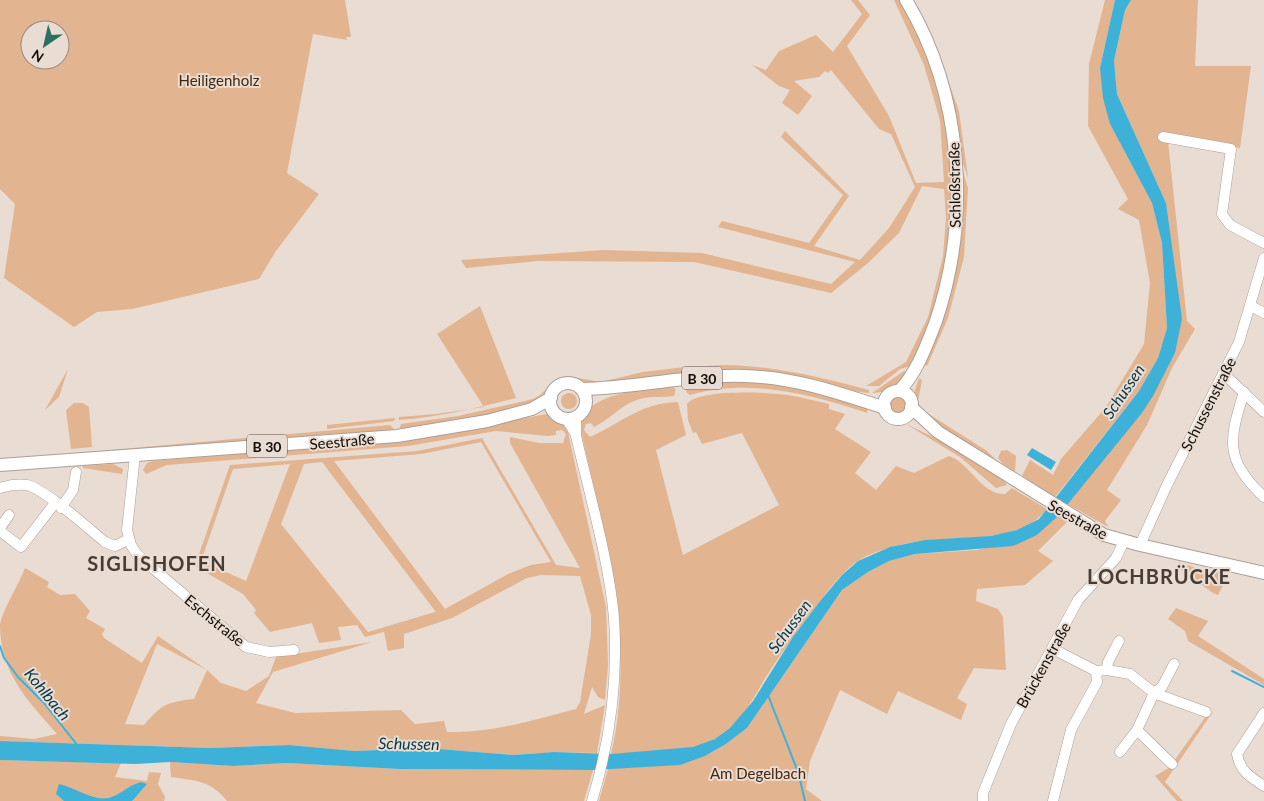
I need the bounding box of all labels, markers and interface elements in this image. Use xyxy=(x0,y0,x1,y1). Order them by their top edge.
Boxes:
north arrow xyxy=(20,20,70,70)
text: N xyxy=(28,46,47,66)
park label: Heiligenholz xyxy=(178,71,260,89)
street label: Schloßstraße xyxy=(944,142,964,228)
street label: Schussenstraße xyxy=(1177,354,1239,454)
water label: Schussen xyxy=(1098,360,1148,422)
road number: B 30 xyxy=(682,366,722,389)
street label: Seestraße xyxy=(309,429,375,453)
road number: B 30 xyxy=(247,434,287,458)
street label: Seestraße xyxy=(1045,495,1111,543)
district label: SIGLISHOFEN xyxy=(87,551,227,575)
district label: LOCHBRÜCKE xyxy=(1087,564,1231,588)
street label: Eschstraße xyxy=(181,590,249,650)
water label: Schussen xyxy=(763,596,815,656)
street label: Brückenstraße xyxy=(1012,619,1074,711)
water label: Kohlbach xyxy=(21,664,75,724)
water label: Schussen xyxy=(378,733,440,753)
park label: Am Degelbach xyxy=(710,764,806,782)

